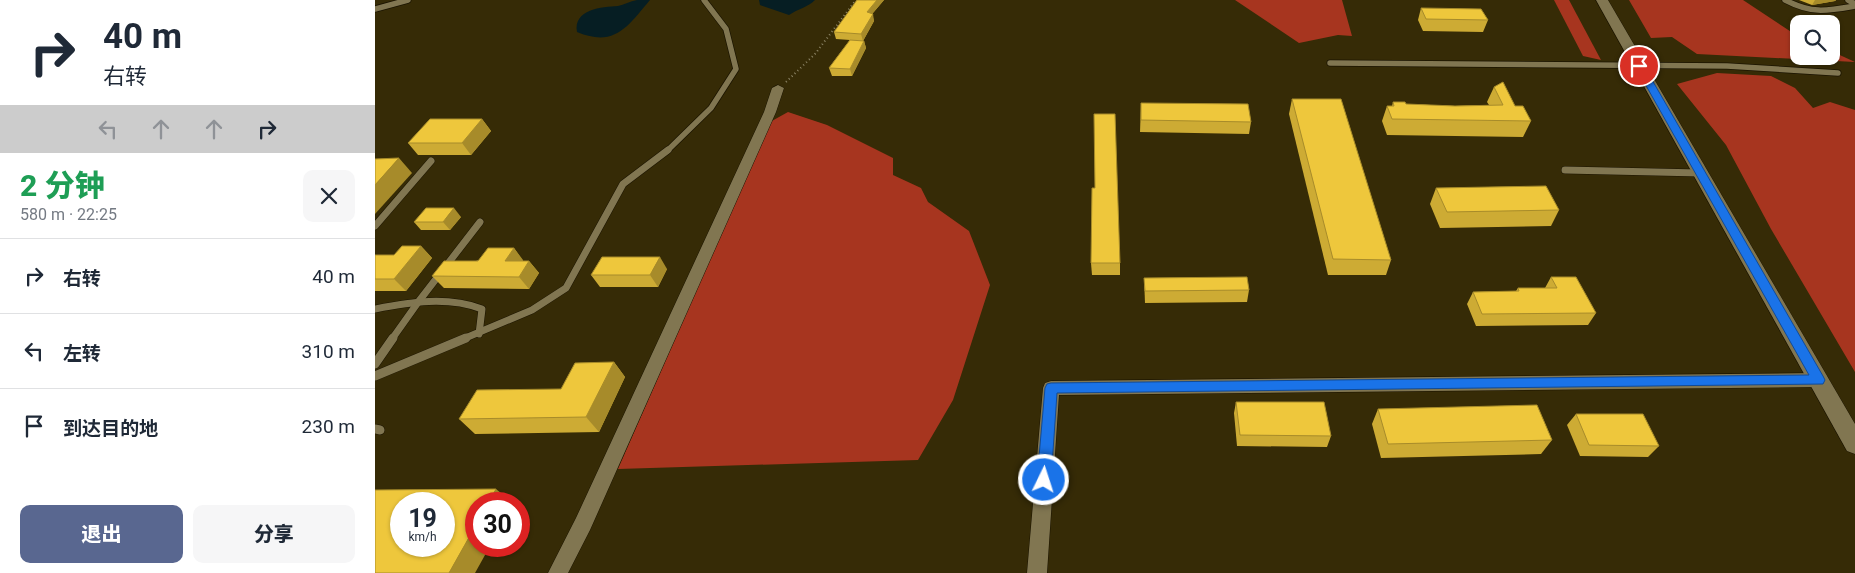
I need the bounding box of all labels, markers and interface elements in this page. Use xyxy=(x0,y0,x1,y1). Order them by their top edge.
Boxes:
map controls xyxy=(1790,15,1840,65)
button: search xyxy=(1790,15,1840,65)
text: 40 m xyxy=(103,16,182,57)
icon: right xyxy=(20,20,85,85)
pin xyxy=(1618,45,1660,87)
icon: arrive xyxy=(1625,52,1653,80)
text: 右转 xyxy=(103,64,147,89)
icon: left xyxy=(94,115,122,143)
icon: ahead xyxy=(147,115,175,143)
icon: ahead xyxy=(200,115,228,143)
icon: right xyxy=(253,115,281,143)
text: 2 分钟 xyxy=(20,168,105,203)
button: close xyxy=(303,170,355,222)
text: 580 m · 22:25 xyxy=(20,205,117,224)
icon: right xyxy=(20,262,48,290)
text: 40 m xyxy=(312,265,355,288)
text: 右转 xyxy=(63,267,101,290)
icon: left xyxy=(20,337,48,365)
text: 310 m xyxy=(302,340,355,363)
text: 左转 xyxy=(63,342,101,365)
icon: arrive xyxy=(20,412,48,440)
text: 230 m xyxy=(302,415,355,438)
text: 到达目的地 xyxy=(63,417,158,440)
position arrow xyxy=(1017,453,1069,505)
speed limit sign: 30 xyxy=(465,492,530,557)
text: 19 xyxy=(408,504,437,533)
button: 退出 xyxy=(20,505,183,563)
button: 分享 xyxy=(193,505,355,563)
text: km/h xyxy=(408,530,437,544)

